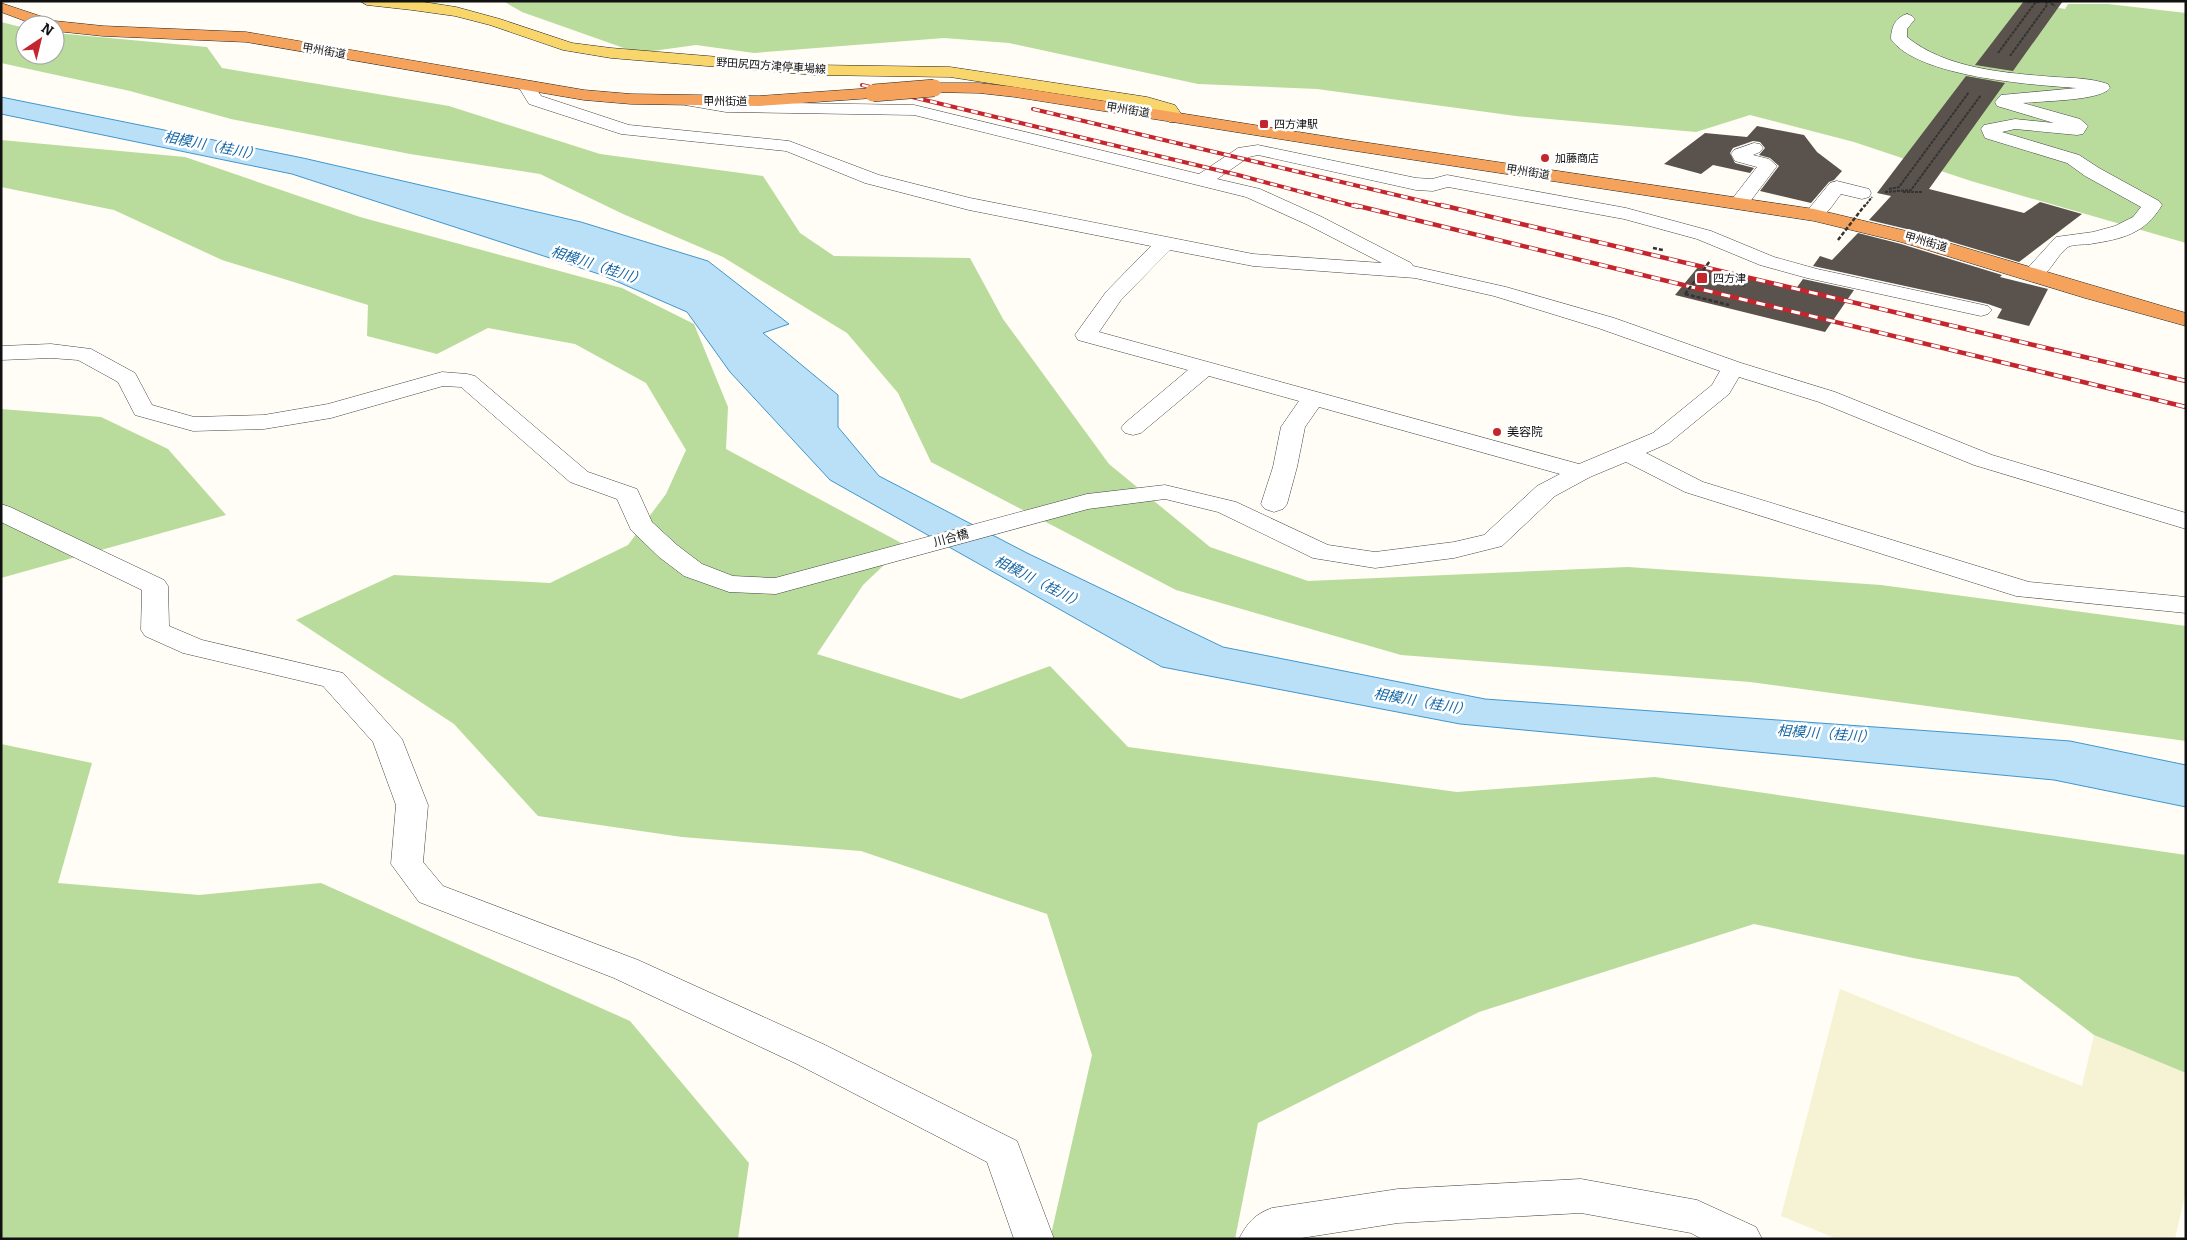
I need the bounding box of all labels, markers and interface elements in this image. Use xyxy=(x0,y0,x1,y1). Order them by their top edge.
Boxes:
north arrow xyxy=(15,15,65,65)
text: N xyxy=(38,20,57,40)
street label: 甲州街道 xyxy=(301,41,347,61)
street label: 野田尻四方津停車場線 xyxy=(716,56,826,76)
street label: 甲州街道 xyxy=(703,95,747,108)
street label: 甲州街道 xyxy=(1105,100,1151,120)
marker: 四方津駅 xyxy=(1258,118,1270,130)
place label: 四方津駅 xyxy=(1274,118,1318,131)
water label: 相模川（桂川） xyxy=(162,128,262,164)
marker: 加藤商店 xyxy=(1539,152,1551,164)
place label: 加藤商店 xyxy=(1555,152,1599,165)
street label: 甲州街道 xyxy=(1505,162,1551,182)
street label: 甲州街道 xyxy=(1903,230,1949,254)
water label: 相模川（桂川） xyxy=(549,243,647,289)
marker: 四方津 xyxy=(1695,271,1709,285)
place label: 四方津 xyxy=(1713,272,1746,285)
place label: 美容院 xyxy=(1507,425,1543,439)
marker: 美容院 xyxy=(1491,426,1503,438)
street label: 川合橋 xyxy=(932,527,970,549)
water label: 相模川（桂川） xyxy=(991,552,1087,612)
water label: 相模川（桂川） xyxy=(1372,685,1472,719)
water label: 相模川（桂川） xyxy=(1777,722,1875,746)

